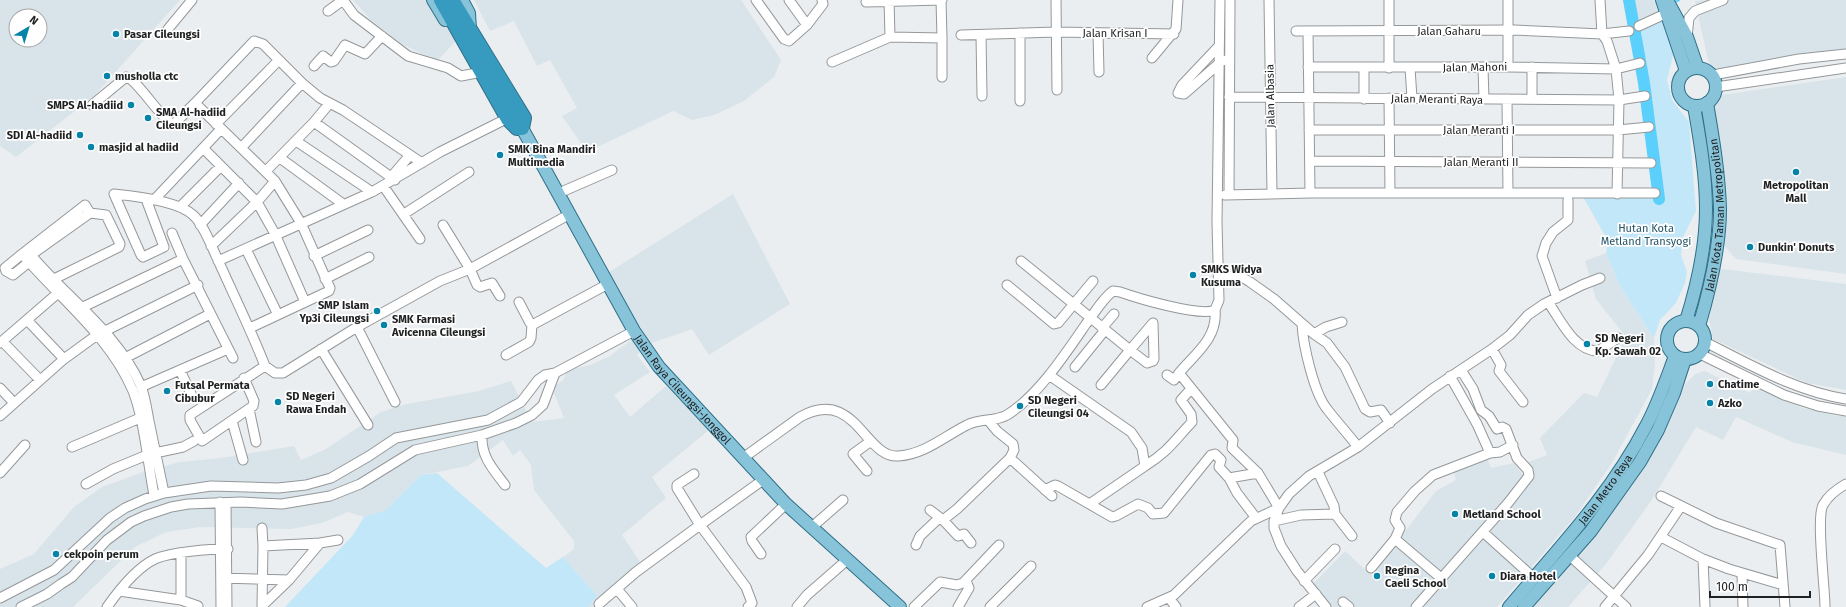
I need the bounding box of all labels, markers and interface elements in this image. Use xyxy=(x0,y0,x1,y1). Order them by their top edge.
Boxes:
north arrow xyxy=(8,8,48,48)
text: N xyxy=(27,13,41,28)
street label: Jalan Gaharu xyxy=(1417,25,1481,38)
street label: Jalan Krisan I xyxy=(1082,27,1148,40)
place label: Pasar Cileungsi xyxy=(124,28,200,41)
marker: Pasar Cileungsi xyxy=(111,29,121,39)
street label: Jalan Mahoni xyxy=(1443,60,1507,75)
street label: Jalan Albasia xyxy=(1263,64,1278,128)
place label: musholla ctc xyxy=(115,70,179,83)
marker: musholla ctc xyxy=(102,71,112,81)
street label: Jalan Meranti Raya xyxy=(1391,92,1483,107)
place label: SMPS Al-hadiid xyxy=(47,99,123,112)
marker: SMPS Al-hadiid xyxy=(126,100,136,110)
place label: SMA Al-hadiid Cileungsi xyxy=(156,106,226,132)
marker: SMA Al-hadiid Cileungsi xyxy=(143,113,153,123)
street label: Jalan Meranti I xyxy=(1443,124,1515,137)
place label: SDI Al-hadiid xyxy=(7,129,72,142)
marker: SDI Al-hadiid xyxy=(75,130,85,140)
street label: Jalan Kota Taman Metropolitan xyxy=(1703,138,1727,293)
place label: masjid al hadiid xyxy=(99,141,179,154)
marker: masjid al hadiid xyxy=(86,142,96,152)
place label: SMK Bina Mandiri Multimedia xyxy=(508,143,596,169)
marker: SMK Bina Mandiri Multimedia xyxy=(495,150,505,160)
street label: Jalan Meranti II xyxy=(1443,156,1519,169)
marker: Metropolitan Mall xyxy=(1791,167,1801,177)
place label: Metropolitan Mall xyxy=(1763,179,1829,205)
park label: Hutan Kota Metland Transyogi xyxy=(1601,222,1691,248)
place label: Dunkin' Donuts xyxy=(1758,241,1835,254)
marker: Dunkin' Donuts xyxy=(1745,242,1755,252)
place label: SMKS Widya Kusuma xyxy=(1201,263,1262,289)
marker: SMKS Widya Kusuma xyxy=(1188,270,1198,280)
place label: SMP Islam Yp3i Cileungsi xyxy=(299,299,369,325)
marker: SMP Islam Yp3i Cileungsi xyxy=(372,306,382,316)
place label: SMK Farmasi Avicenna Cileungsi xyxy=(391,313,485,339)
marker: SMK Farmasi Avicenna Cileungsi xyxy=(379,320,389,330)
street label: Jalan Raya Cileungsi-Jonggol xyxy=(631,332,733,447)
place label: SD Negeri Kp. Sawah 02 xyxy=(1595,332,1661,358)
marker: SD Negeri Kp. Sawah 02 xyxy=(1582,339,1592,349)
place label: Chatime xyxy=(1718,378,1759,391)
place label: Futsal Permata Cibubur xyxy=(175,379,250,405)
marker: Chatime xyxy=(1705,379,1715,389)
marker: Futsal Permata Cibubur xyxy=(162,386,172,396)
place label: SD Negeri Rawa Endah xyxy=(286,390,346,416)
place label: SD Negeri Cileungsi 04 xyxy=(1028,394,1089,420)
marker: SD Negeri Rawa Endah xyxy=(273,397,283,407)
place label: Azko xyxy=(1717,397,1742,410)
marker: Azko xyxy=(1705,398,1715,408)
marker: SD Negeri Cileungsi 04 xyxy=(1015,401,1025,411)
street label: Jalan Metro Raya xyxy=(1576,452,1635,527)
place label: Metland School xyxy=(1463,508,1541,521)
marker: Metland School xyxy=(1450,509,1460,519)
place label: cekpoin perum xyxy=(64,548,139,561)
marker: cekpoin perum xyxy=(51,549,61,559)
place label: Regina Caeli School xyxy=(1385,564,1447,590)
place label: Diara Hotel xyxy=(1500,570,1557,583)
marker: Regina Caeli School xyxy=(1372,571,1382,581)
marker: Diara Hotel xyxy=(1487,571,1497,581)
scale bar xyxy=(1710,573,1810,599)
text: 100 m xyxy=(1716,580,1748,594)

